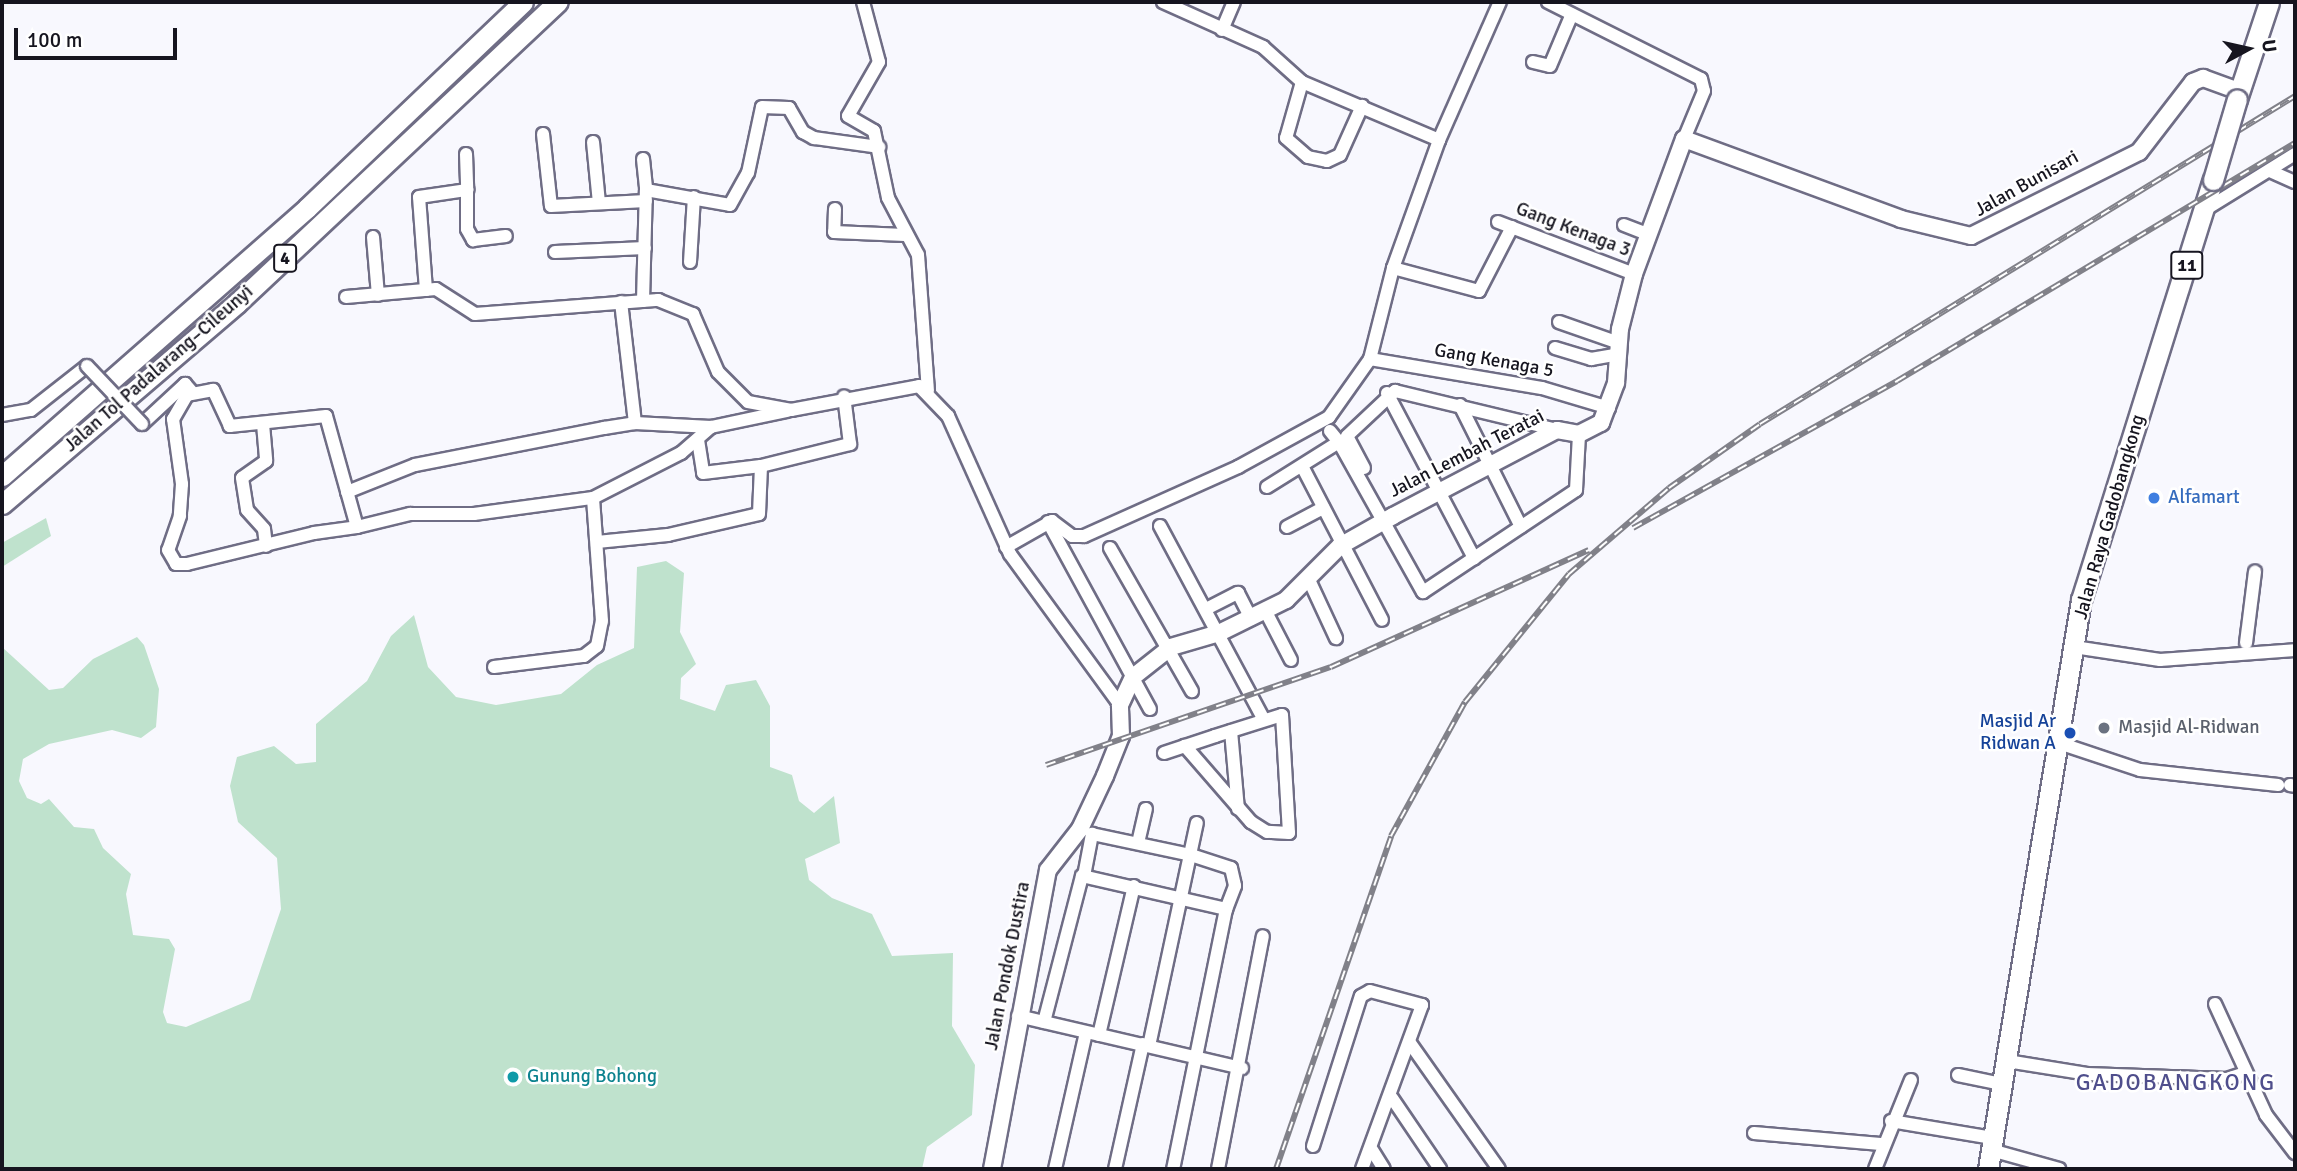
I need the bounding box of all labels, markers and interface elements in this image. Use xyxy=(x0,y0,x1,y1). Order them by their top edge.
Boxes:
scale bar xyxy=(18,14,180,58)
north arrow xyxy=(2213,14,2283,84)
text: 100 m xyxy=(27,27,82,53)
text: U xyxy=(2256,38,2282,54)
street label: Jalan Bunisari xyxy=(1971,146,2083,222)
street label: Gang Kenaga 3 xyxy=(1512,198,1634,262)
road number: 4 xyxy=(273,244,297,272)
road number: 11 xyxy=(2170,250,2204,279)
street label: Jalan Tol Padalarang–Cileunyi xyxy=(60,281,258,457)
street label: Gang Kenaga 5 xyxy=(1432,339,1556,383)
street label: Jalan Lembah Teratai xyxy=(1386,405,1548,503)
street label: Jalan Raya Gadobangkong xyxy=(2070,412,2150,622)
place label: Alfamart xyxy=(2168,487,2240,509)
marker: Alfamart xyxy=(2146,490,2162,506)
place label: Masjid Ar Ridwan A xyxy=(1979,711,2056,755)
place label: Masjid Al-Ridwan xyxy=(2118,717,2260,739)
marker: Masjid Al-Ridwan xyxy=(2096,720,2112,736)
marker: Masjid Ar Ridwan A xyxy=(2062,725,2078,741)
street label: Jalan Pondok Dustira xyxy=(980,880,1036,1052)
place label: Gunung Bohong xyxy=(527,1066,657,1088)
marker: Gunung Bohong xyxy=(505,1069,521,1085)
district label: GADOBANGKONG xyxy=(2077,1069,2275,1097)

